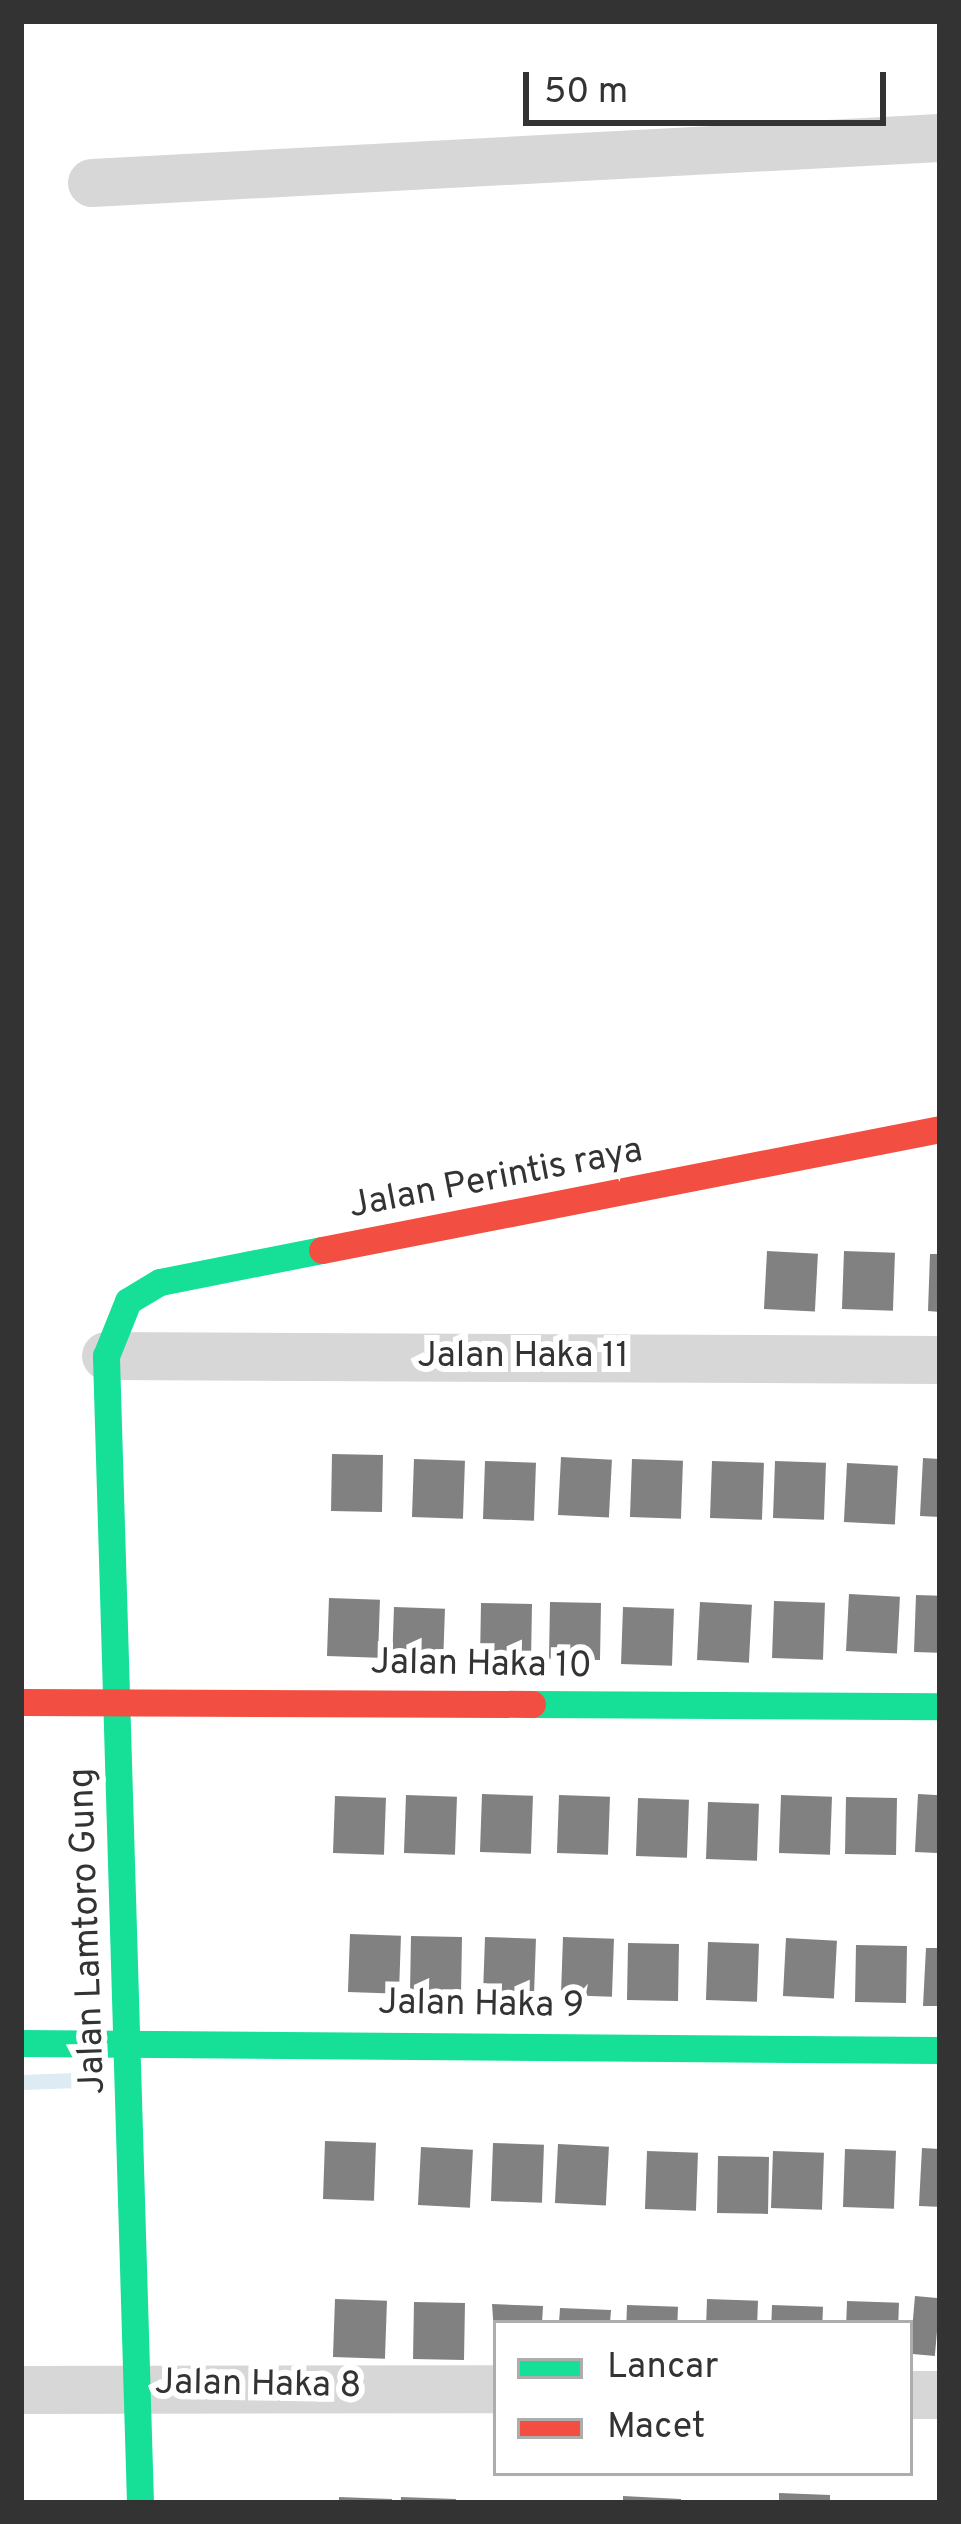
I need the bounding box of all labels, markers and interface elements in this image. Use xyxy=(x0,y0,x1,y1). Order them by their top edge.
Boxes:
scale bar xyxy=(529,48,892,122)
text: 50 m xyxy=(544,70,628,116)
street label: Jalan Perintis raya xyxy=(346,1130,646,1230)
street label: Jalan Haka 11 xyxy=(417,1336,629,1380)
street label: Jalan Haka 10 xyxy=(370,1642,592,1690)
street label: Jalan Lamtoro Gung xyxy=(62,1767,116,2095)
street label: Jalan Haka 9 xyxy=(377,1983,585,2029)
legend xyxy=(493,2320,913,2476)
text: Lancar xyxy=(607,2345,718,2391)
street label: Jalan Haka 8 xyxy=(154,2363,362,2409)
text: Macet xyxy=(607,2405,705,2451)

